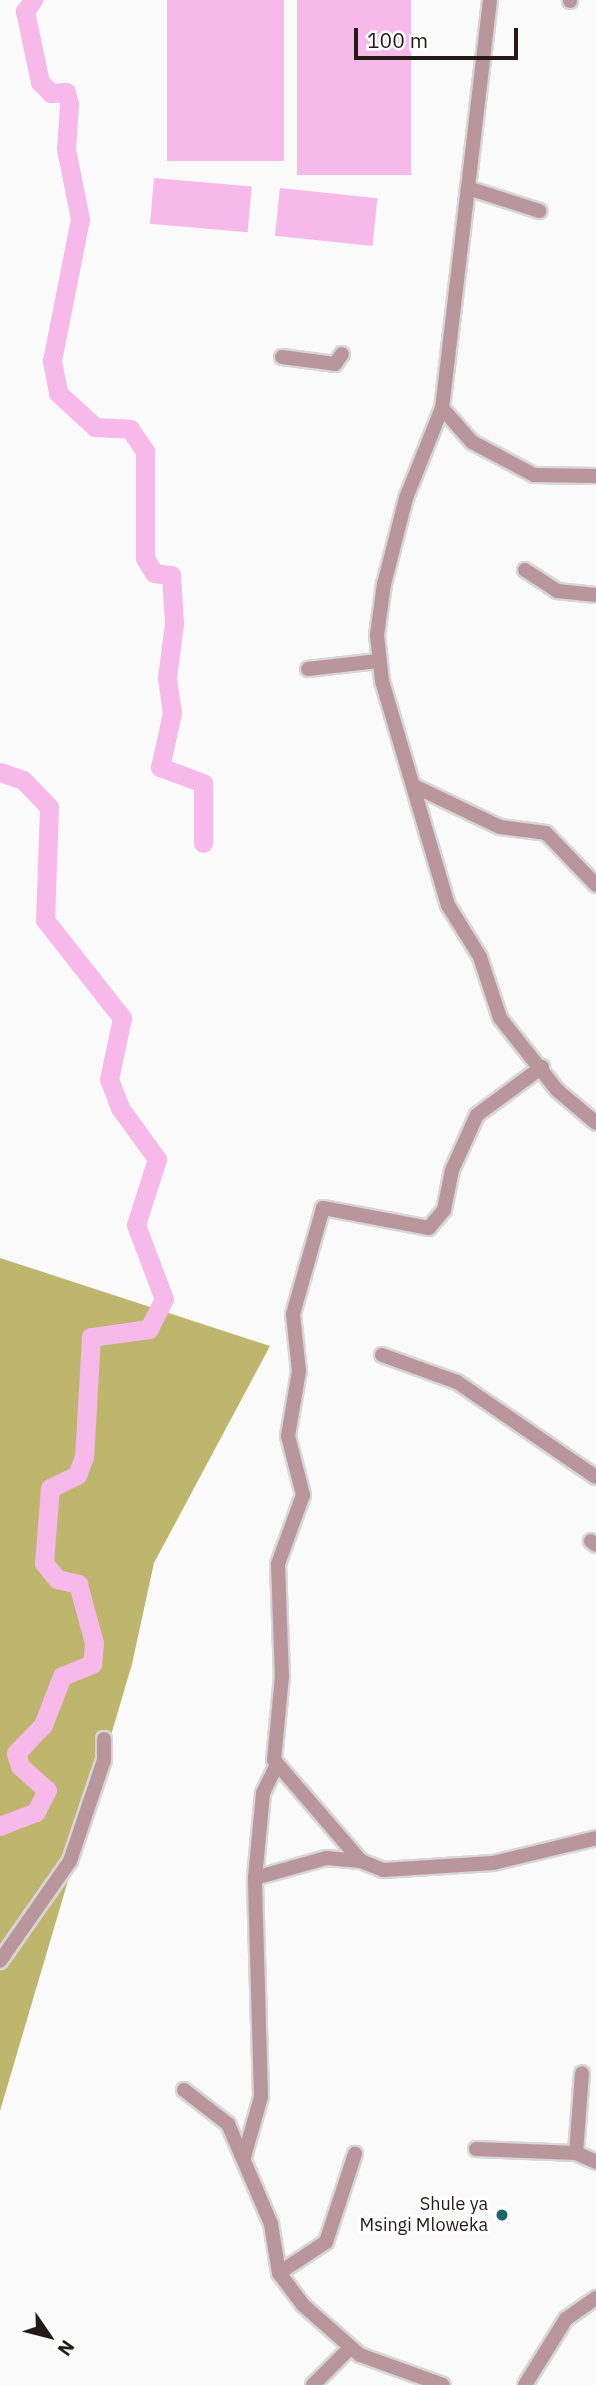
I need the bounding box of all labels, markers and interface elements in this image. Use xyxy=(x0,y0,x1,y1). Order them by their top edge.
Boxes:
scale bar xyxy=(358,14,522,58)
text: 100 m xyxy=(367,26,428,54)
place label: Shule ya Msingi Mloweka xyxy=(360,2194,488,2236)
marker: Shule ya Msingi Mloweka xyxy=(494,2207,510,2223)
north arrow xyxy=(14,2301,84,2371)
text: N xyxy=(52,2336,80,2361)

